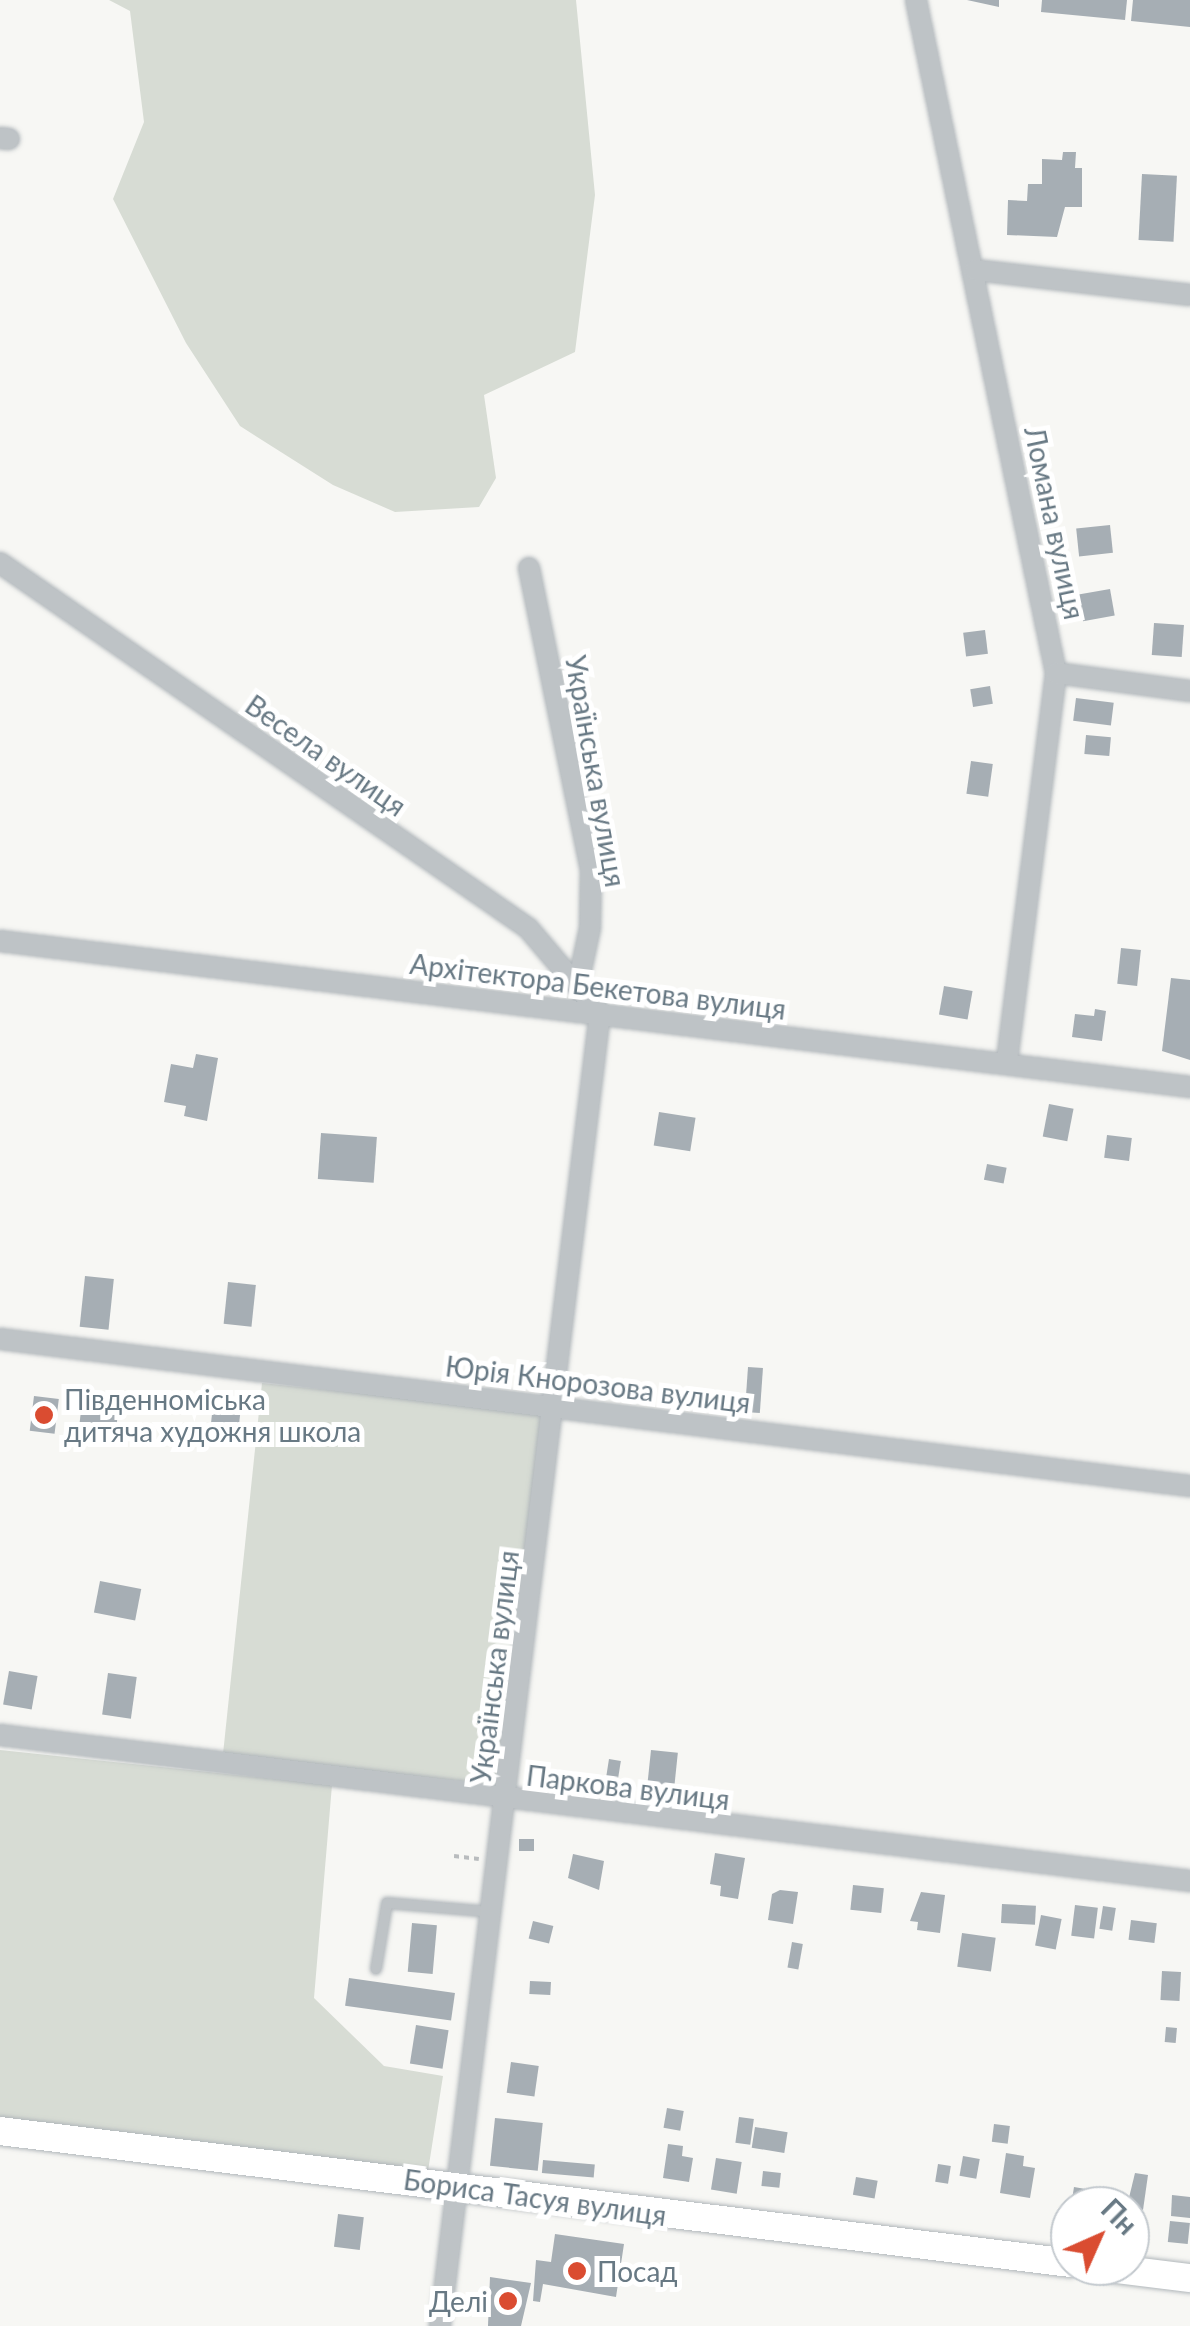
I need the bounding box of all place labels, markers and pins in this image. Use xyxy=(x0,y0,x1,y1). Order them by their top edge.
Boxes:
place label: Південноміська дитяча художня школа xyxy=(64,1382,361,1448)
marker: Південноміська дитяча художня школа xyxy=(33,1404,55,1426)
place label: Посад xyxy=(597,2254,678,2288)
marker: Посад xyxy=(566,2260,588,2282)
place label: Делі xyxy=(429,2284,488,2318)
marker: Делі xyxy=(497,2290,519,2312)

